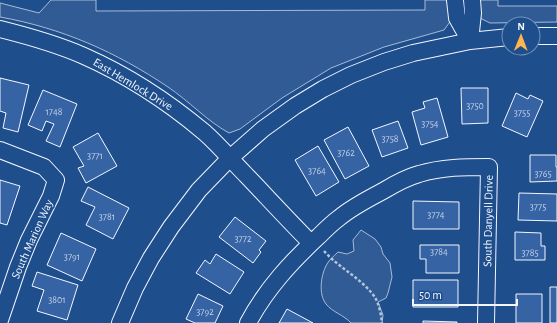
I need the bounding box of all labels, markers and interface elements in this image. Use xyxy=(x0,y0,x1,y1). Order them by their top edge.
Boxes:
north arrow xyxy=(501,16,541,56)
text: N xyxy=(517,21,525,32)
street label: East Hemlock Drive xyxy=(91,56,175,112)
house number: 3750 xyxy=(466,101,484,111)
house number: 1748 xyxy=(45,107,63,117)
house number: 3755 xyxy=(514,108,530,118)
house number: 3754 xyxy=(421,119,439,129)
house number: 3758 xyxy=(381,134,399,144)
house number: 3762 xyxy=(337,148,355,158)
house number: 3771 xyxy=(87,151,103,161)
house number: 3764 xyxy=(308,166,326,176)
house number: 3765 xyxy=(534,169,552,179)
street label: South Danyell Drive xyxy=(481,175,496,267)
street label: South Marion Way xyxy=(9,197,56,281)
house number: 3775 xyxy=(530,202,546,212)
house number: 3774 xyxy=(427,210,445,220)
house number: 3781 xyxy=(99,212,115,222)
house number: 3772 xyxy=(234,234,252,244)
house number: 3784 xyxy=(430,247,448,257)
house number: 3785 xyxy=(521,248,539,258)
house number: 3791 xyxy=(64,252,80,262)
scale bar xyxy=(413,281,517,307)
text: 50 m xyxy=(419,289,442,301)
house number: 3801 xyxy=(48,295,66,305)
house number: 3792 xyxy=(196,307,214,317)

